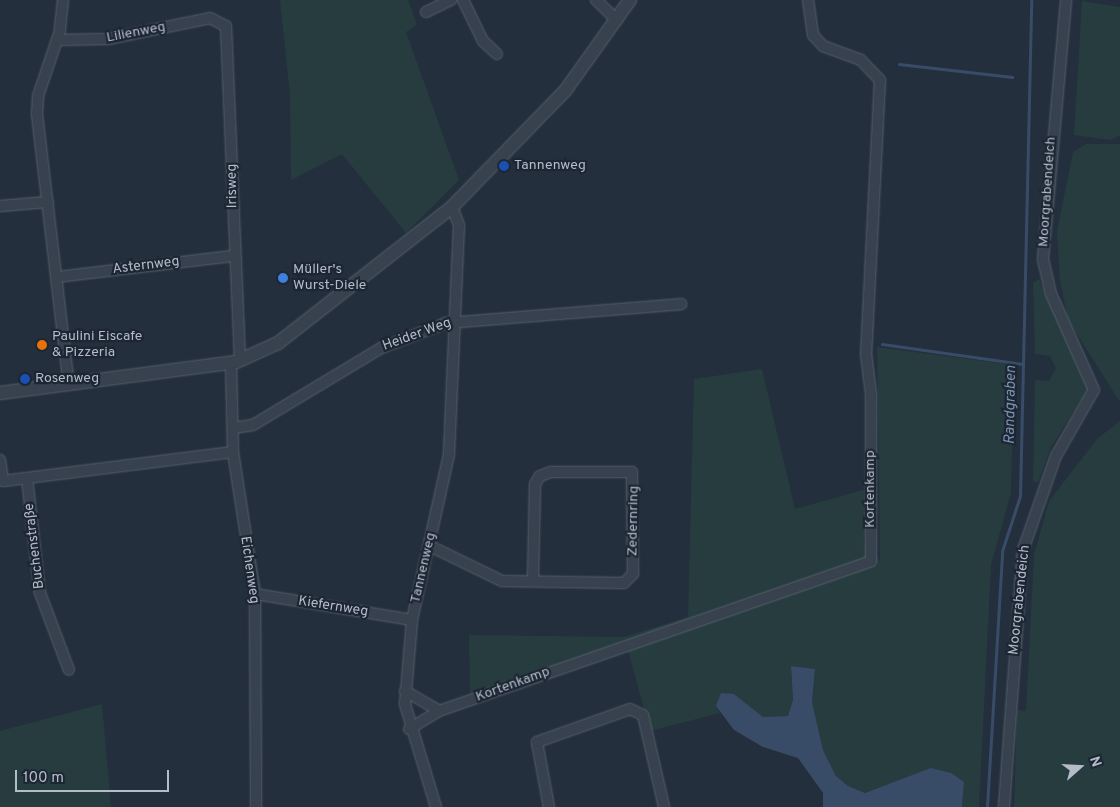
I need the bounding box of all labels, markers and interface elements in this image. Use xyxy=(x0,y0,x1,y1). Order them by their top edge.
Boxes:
street label: Lilienweg xyxy=(105,19,167,47)
street label: Moorgrabendeich xyxy=(1036,136,1060,248)
place label: Tannenweg xyxy=(514,158,586,174)
marker: Tannenweg xyxy=(498,160,510,172)
street label: Irisweg xyxy=(224,163,242,209)
street label: Asternweg xyxy=(112,254,180,278)
place label: Müller's Wurst-Diele xyxy=(293,262,366,294)
marker: Müller's Wurst-Diele xyxy=(277,272,289,284)
street label: Heider Weg xyxy=(380,315,454,355)
place label: Paulini Eiscafe & Pizzeria xyxy=(52,329,142,362)
marker: Paulini Eiscafe & Pizzeria xyxy=(36,339,48,351)
water label: Randgraben xyxy=(1001,365,1021,445)
place label: Rosenweg xyxy=(35,371,99,387)
marker: Rosenweg xyxy=(19,373,31,385)
street label: Kortenkamp xyxy=(863,450,879,528)
street label: Zedernring xyxy=(625,486,643,556)
street label: Buchenstraße xyxy=(21,502,49,590)
street label: Tannenweg xyxy=(408,531,440,605)
street label: Eichenweg xyxy=(236,535,262,605)
street label: Moorgrabendeich xyxy=(1006,544,1034,656)
street label: Kiefernweg xyxy=(297,593,369,621)
street label: Kortenkamp xyxy=(474,664,552,706)
north arrow xyxy=(1055,742,1105,792)
text: N xyxy=(1085,754,1104,769)
scale bar xyxy=(18,760,171,792)
text: 100 m xyxy=(23,769,64,788)

